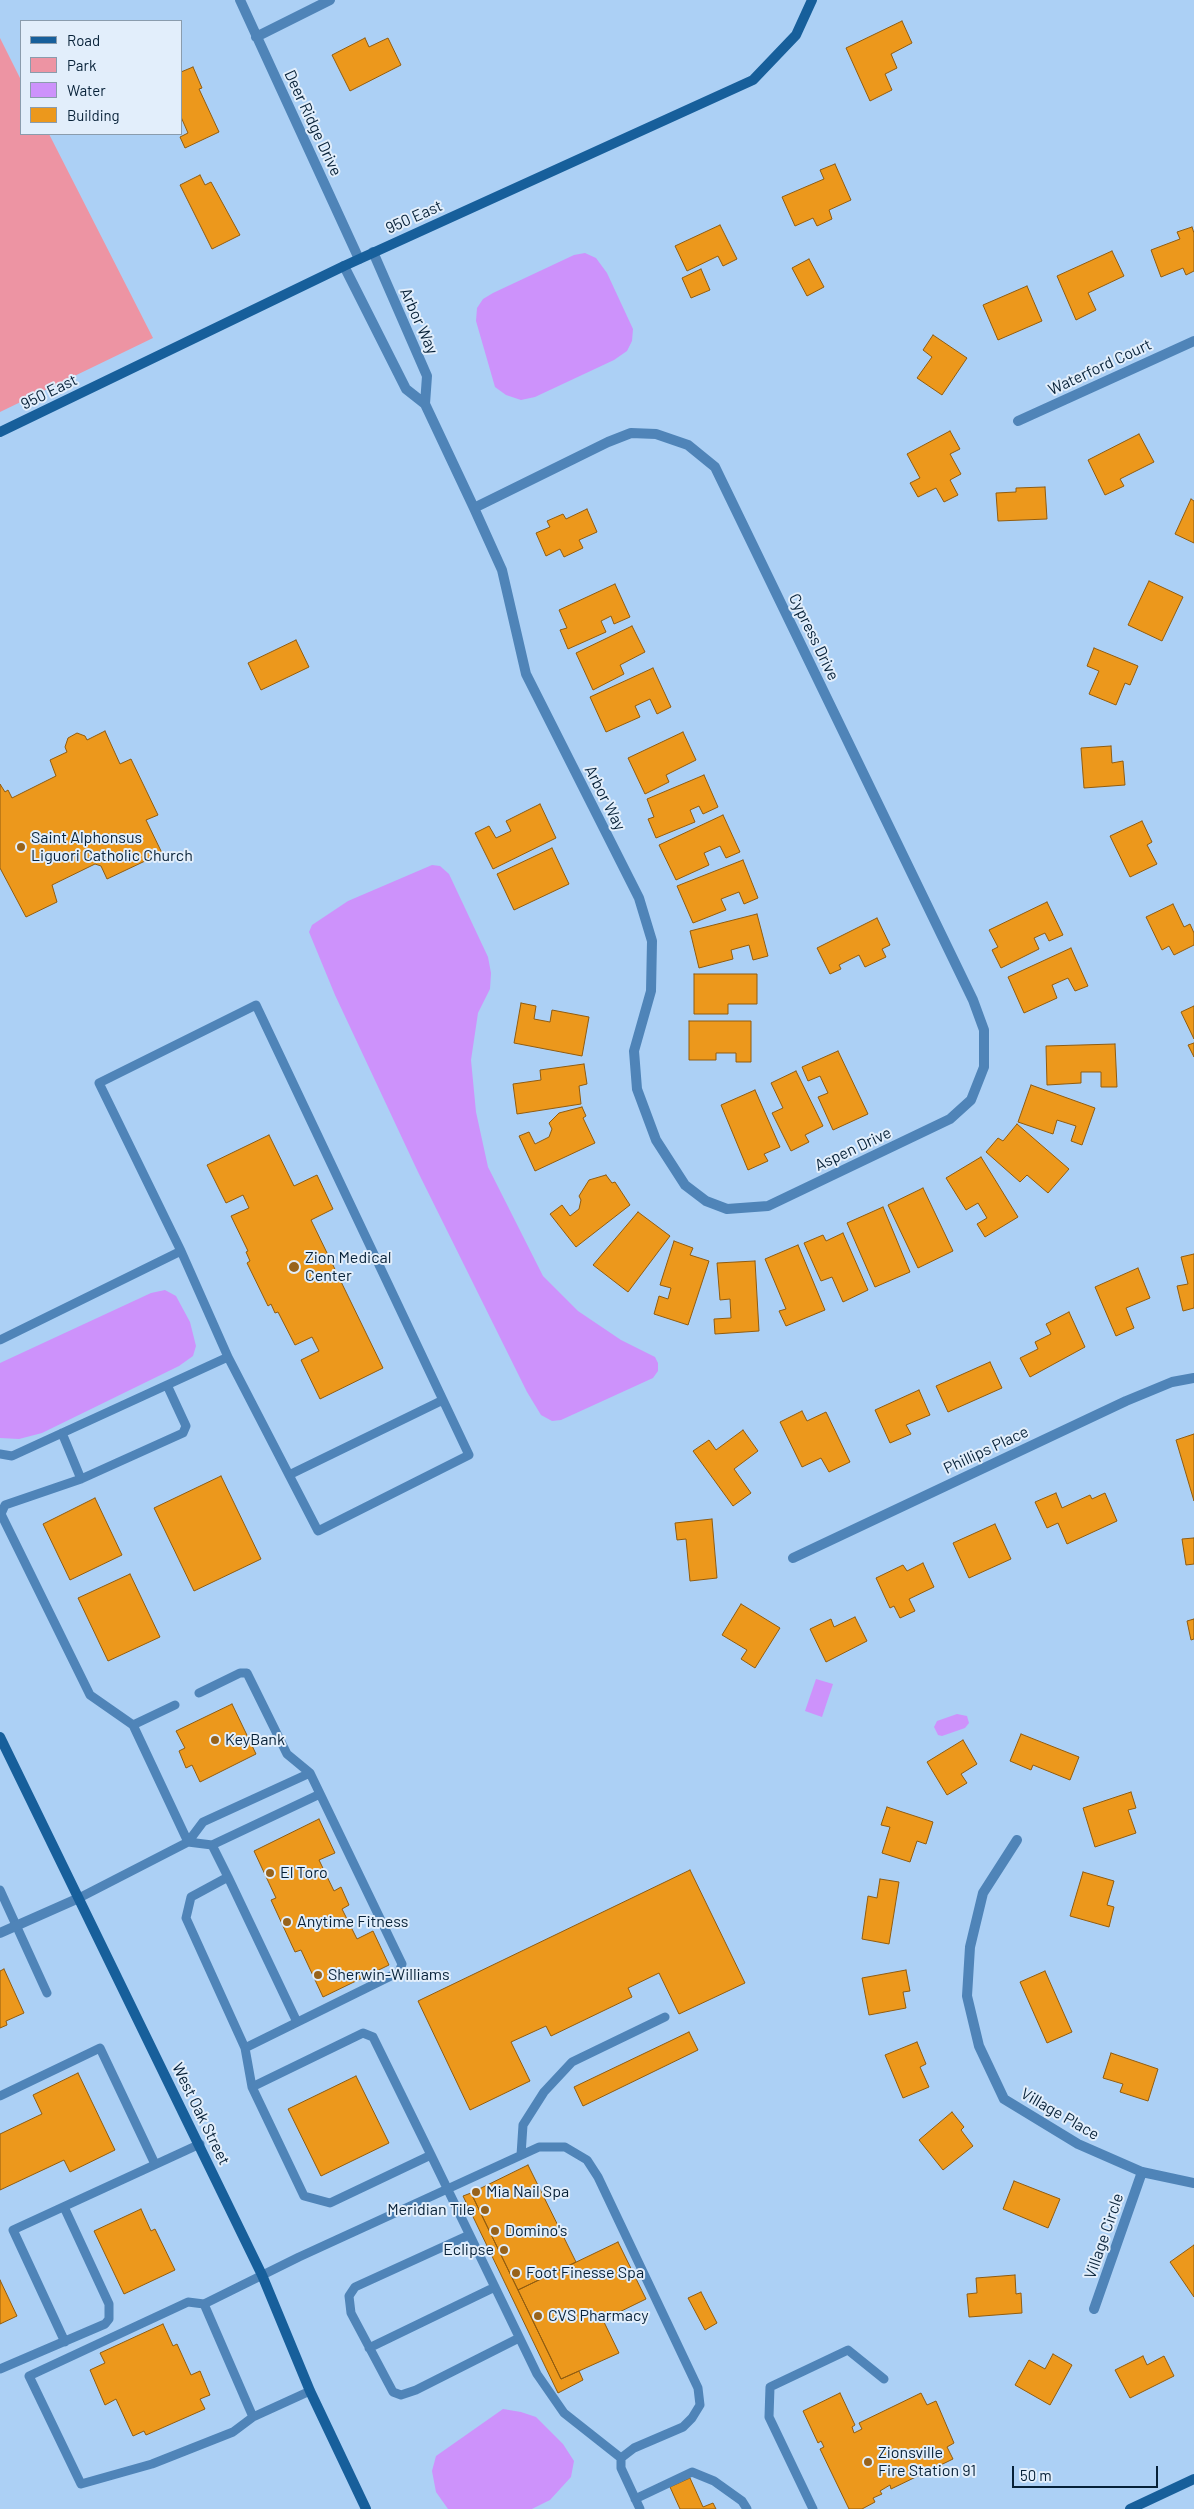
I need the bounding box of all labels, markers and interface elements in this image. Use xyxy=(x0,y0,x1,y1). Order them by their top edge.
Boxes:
legend xyxy=(20,20,182,135)
text: Road xyxy=(67,31,100,49)
text: Park xyxy=(67,56,96,74)
street label: Deer Ridge Drive xyxy=(280,67,346,179)
text: Water xyxy=(67,81,106,99)
text: Building xyxy=(67,106,120,124)
street label: 950 East xyxy=(383,196,445,238)
street label: Arbor Way xyxy=(396,285,442,357)
street label: Waterford Court xyxy=(1045,335,1155,399)
street label: 950 East xyxy=(18,370,80,414)
street label: Cypress Drive xyxy=(785,591,843,683)
street label: Arbor Way xyxy=(580,762,630,834)
place label: Saint Alphonsus Liguori Catholic Church xyxy=(31,828,193,866)
marker: Saint Alphonsus Liguori Catholic Church xyxy=(15,841,27,853)
street label: Aspen Drive xyxy=(812,1123,894,1175)
place label: Zion Medical Center xyxy=(305,1248,391,1286)
marker: Zion Medical Center xyxy=(287,1260,301,1274)
street label: Phillips Place xyxy=(940,1422,1032,1478)
place label: KeyBank xyxy=(225,1730,285,1750)
marker: KeyBank xyxy=(209,1734,221,1746)
place label: El Toro xyxy=(280,1863,328,1883)
marker: El Toro xyxy=(264,1867,276,1879)
place label: Anytime Fitness xyxy=(297,1912,408,1932)
marker: Anytime Fitness xyxy=(281,1916,293,1928)
place label: Sherwin-Williams xyxy=(328,1965,450,1985)
marker: Sherwin-Williams xyxy=(312,1969,324,1981)
street label: West Oak Street xyxy=(168,2060,234,2168)
street label: Village Place xyxy=(1017,2084,1103,2144)
place label: Mia Nail Spa xyxy=(486,2182,569,2202)
marker: Mia Nail Spa xyxy=(470,2186,482,2198)
street label: Village Circle xyxy=(1080,2191,1128,2281)
place label: Meridian Tile xyxy=(387,2200,475,2220)
marker: Meridian Tile xyxy=(479,2204,491,2216)
place label: Domino's xyxy=(505,2221,567,2241)
marker: Domino's xyxy=(489,2225,501,2237)
place label: Eclipse xyxy=(443,2240,494,2260)
marker: Eclipse xyxy=(498,2244,510,2256)
place label: Foot Finesse Spa xyxy=(526,2263,644,2283)
marker: Foot Finesse Spa xyxy=(510,2267,522,2279)
place label: CVS Pharmacy xyxy=(548,2306,649,2326)
marker: CVS Pharmacy xyxy=(532,2310,544,2322)
place label: Zionsville Fire Station 91 xyxy=(878,2443,976,2481)
marker: Zionsville Fire Station 91 xyxy=(862,2456,874,2468)
scale bar xyxy=(1014,2456,1160,2488)
text: 50 m xyxy=(1020,2466,1052,2484)

